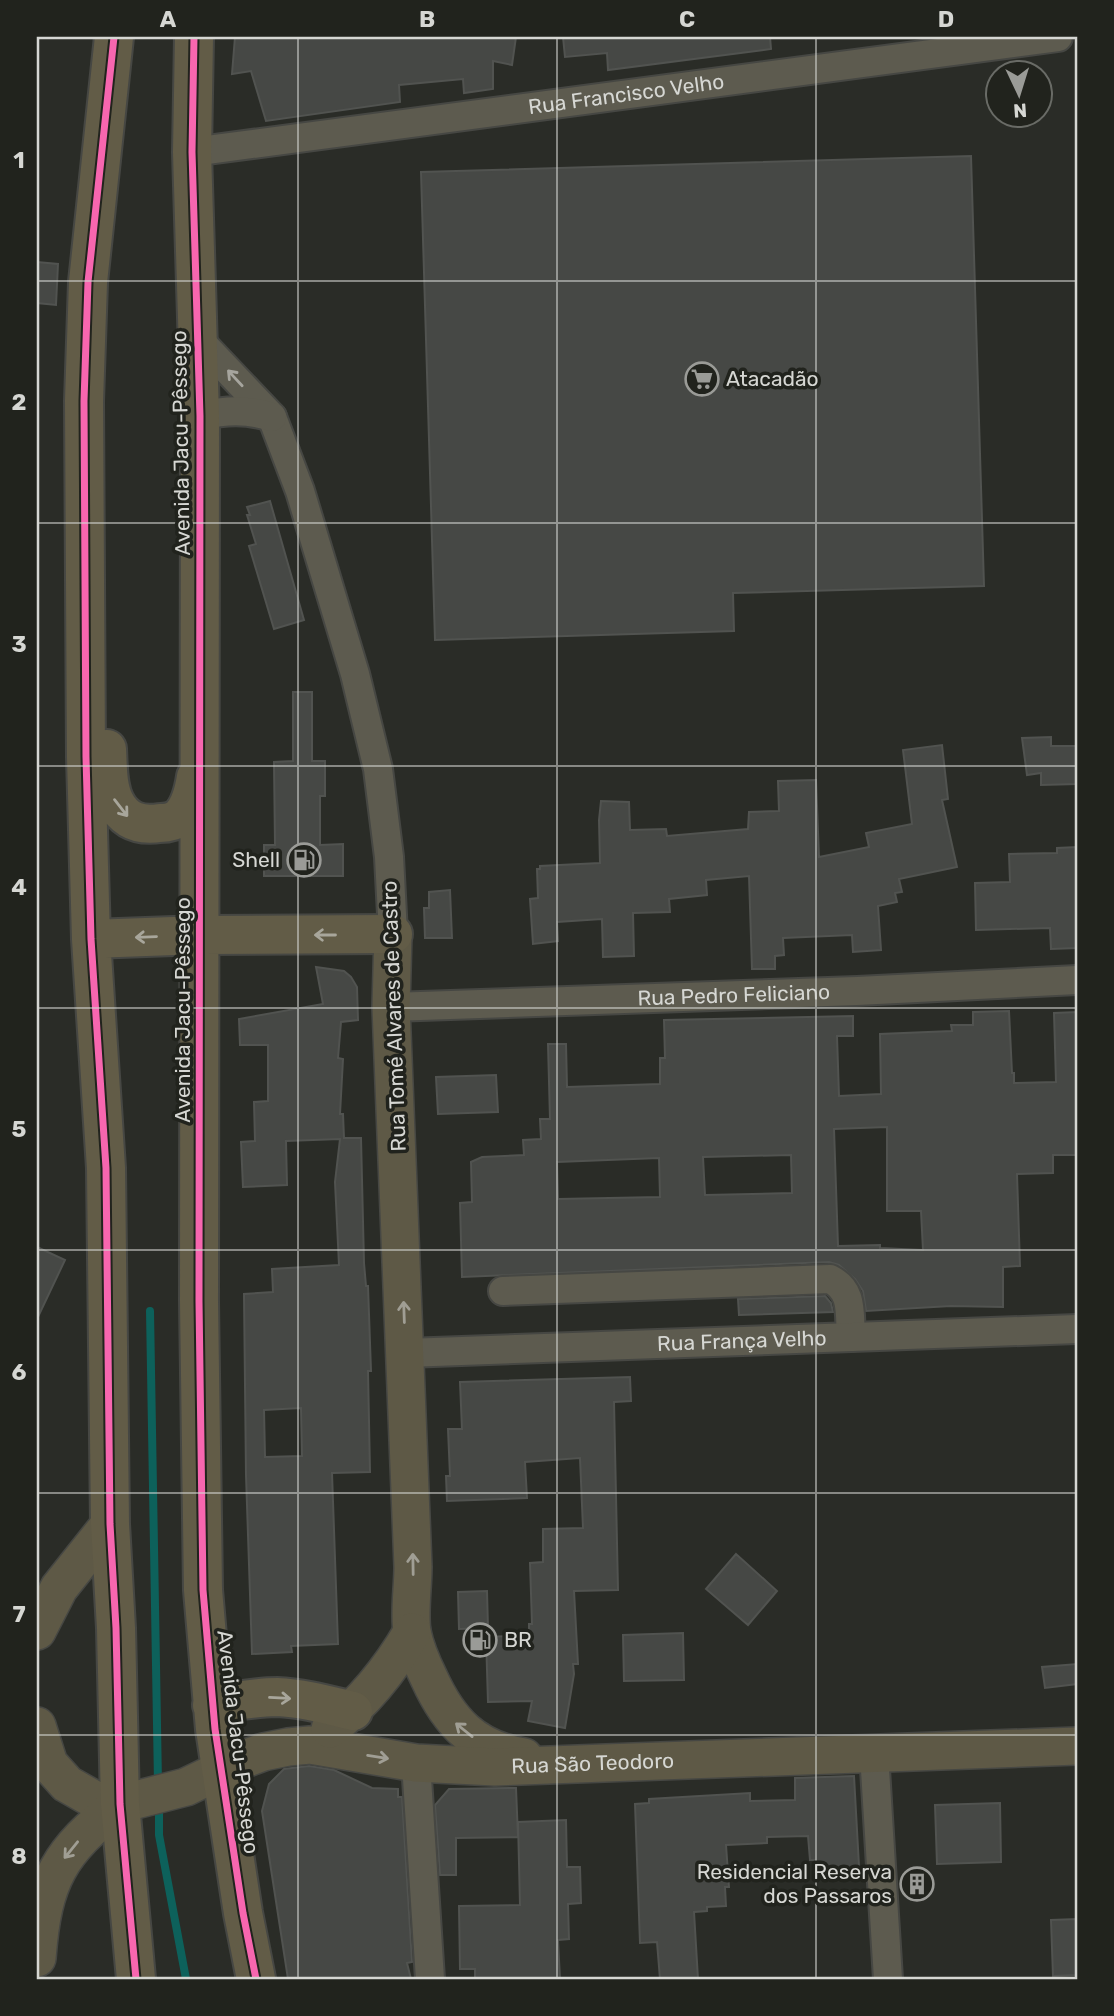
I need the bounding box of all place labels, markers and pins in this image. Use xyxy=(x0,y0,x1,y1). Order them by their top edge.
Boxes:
supermarket icon: Atacadão xyxy=(683,360,721,398)
place label: Atacadão xyxy=(726,366,819,391)
fuel station icon: Shell xyxy=(285,841,323,879)
place label: Shell xyxy=(232,847,280,872)
fuel station icon: BR xyxy=(461,1621,499,1659)
place label: BR xyxy=(504,1627,532,1652)
place label: Residencial Reserva dos Passaros xyxy=(697,1859,892,1908)
building icon: Residencial Reserva dos Passaros xyxy=(898,1865,936,1903)

